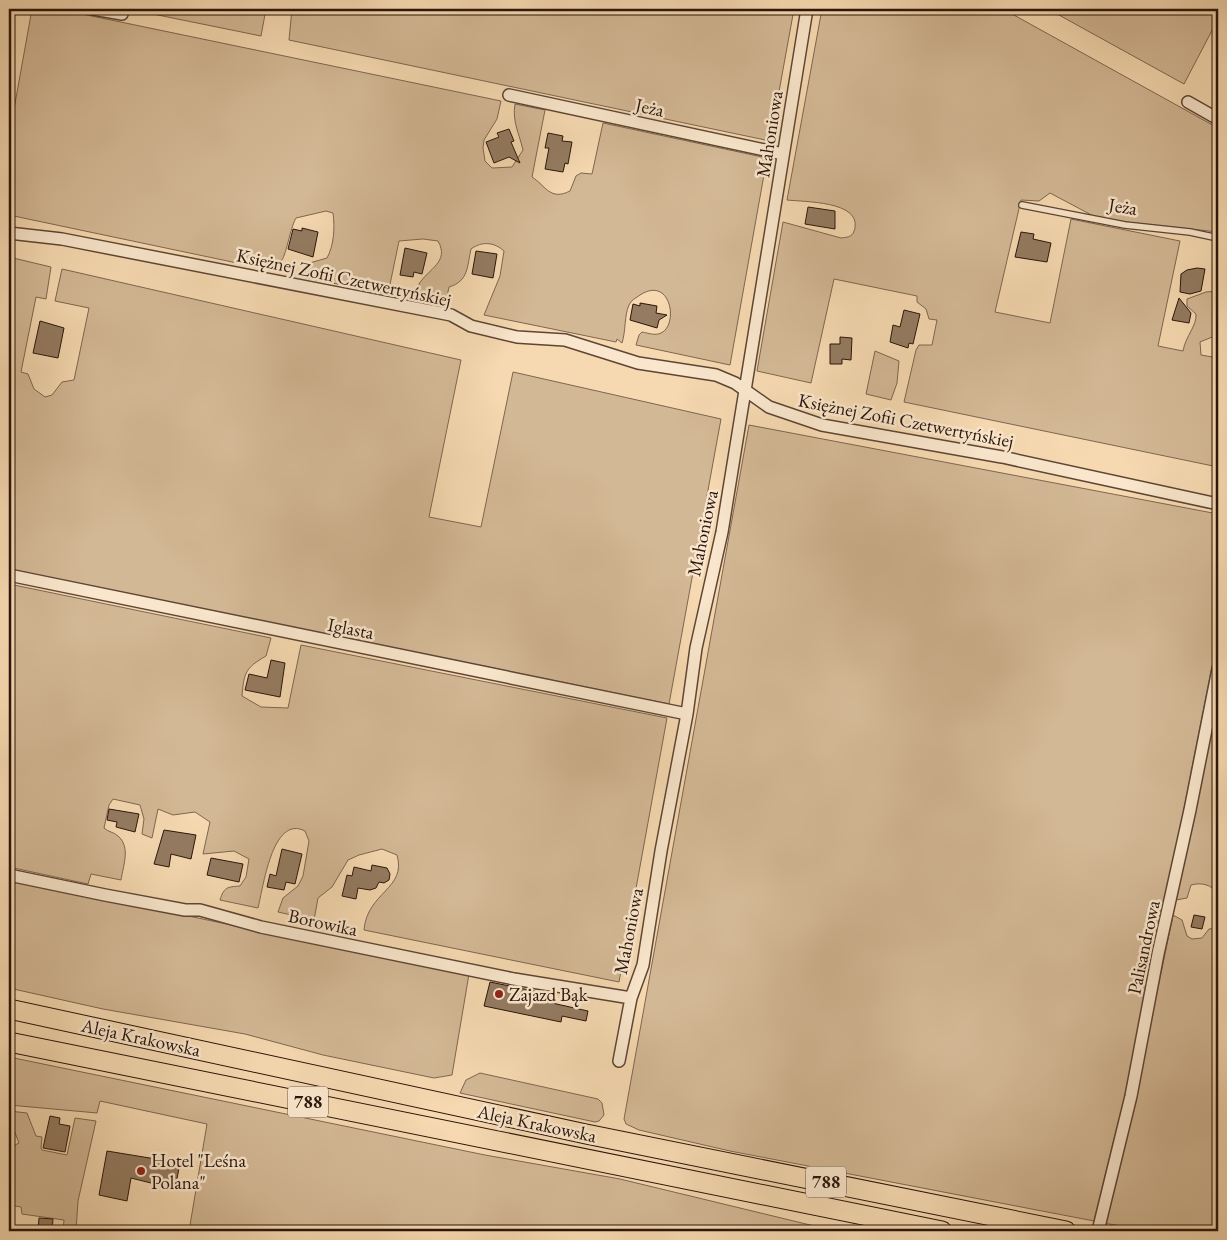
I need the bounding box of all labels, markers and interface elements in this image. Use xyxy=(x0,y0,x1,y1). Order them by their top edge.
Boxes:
street label: Mahoniowa xyxy=(750,88,789,179)
street label: Jeża xyxy=(631,92,667,123)
street label: Jeża xyxy=(1105,192,1139,221)
street label: Księżnej Zofii Czetwertyńskiej xyxy=(234,243,454,312)
street label: Księżnej Zofii Czetwertyńskiej xyxy=(796,387,1016,454)
street label: Mahoniowa xyxy=(681,487,724,579)
street label: Iglasta xyxy=(326,612,377,645)
street label: Mahoniowa xyxy=(608,885,649,976)
street label: Palisandrowa xyxy=(1121,897,1166,996)
street label: Borowika xyxy=(286,903,360,942)
place label: Zajazd Bąk xyxy=(509,982,589,1007)
marker: Zajazd Bąk xyxy=(493,988,505,1000)
street label: Aleja Krakowska xyxy=(78,1012,203,1062)
road number: 788 xyxy=(288,1086,328,1118)
street label: Aleja Krakowska xyxy=(474,1098,599,1148)
place label: Hotel "Leśna Polana" xyxy=(151,1148,246,1195)
marker: Hotel "Leśna Polana" xyxy=(135,1165,147,1177)
road number: 788 xyxy=(806,1166,846,1198)

